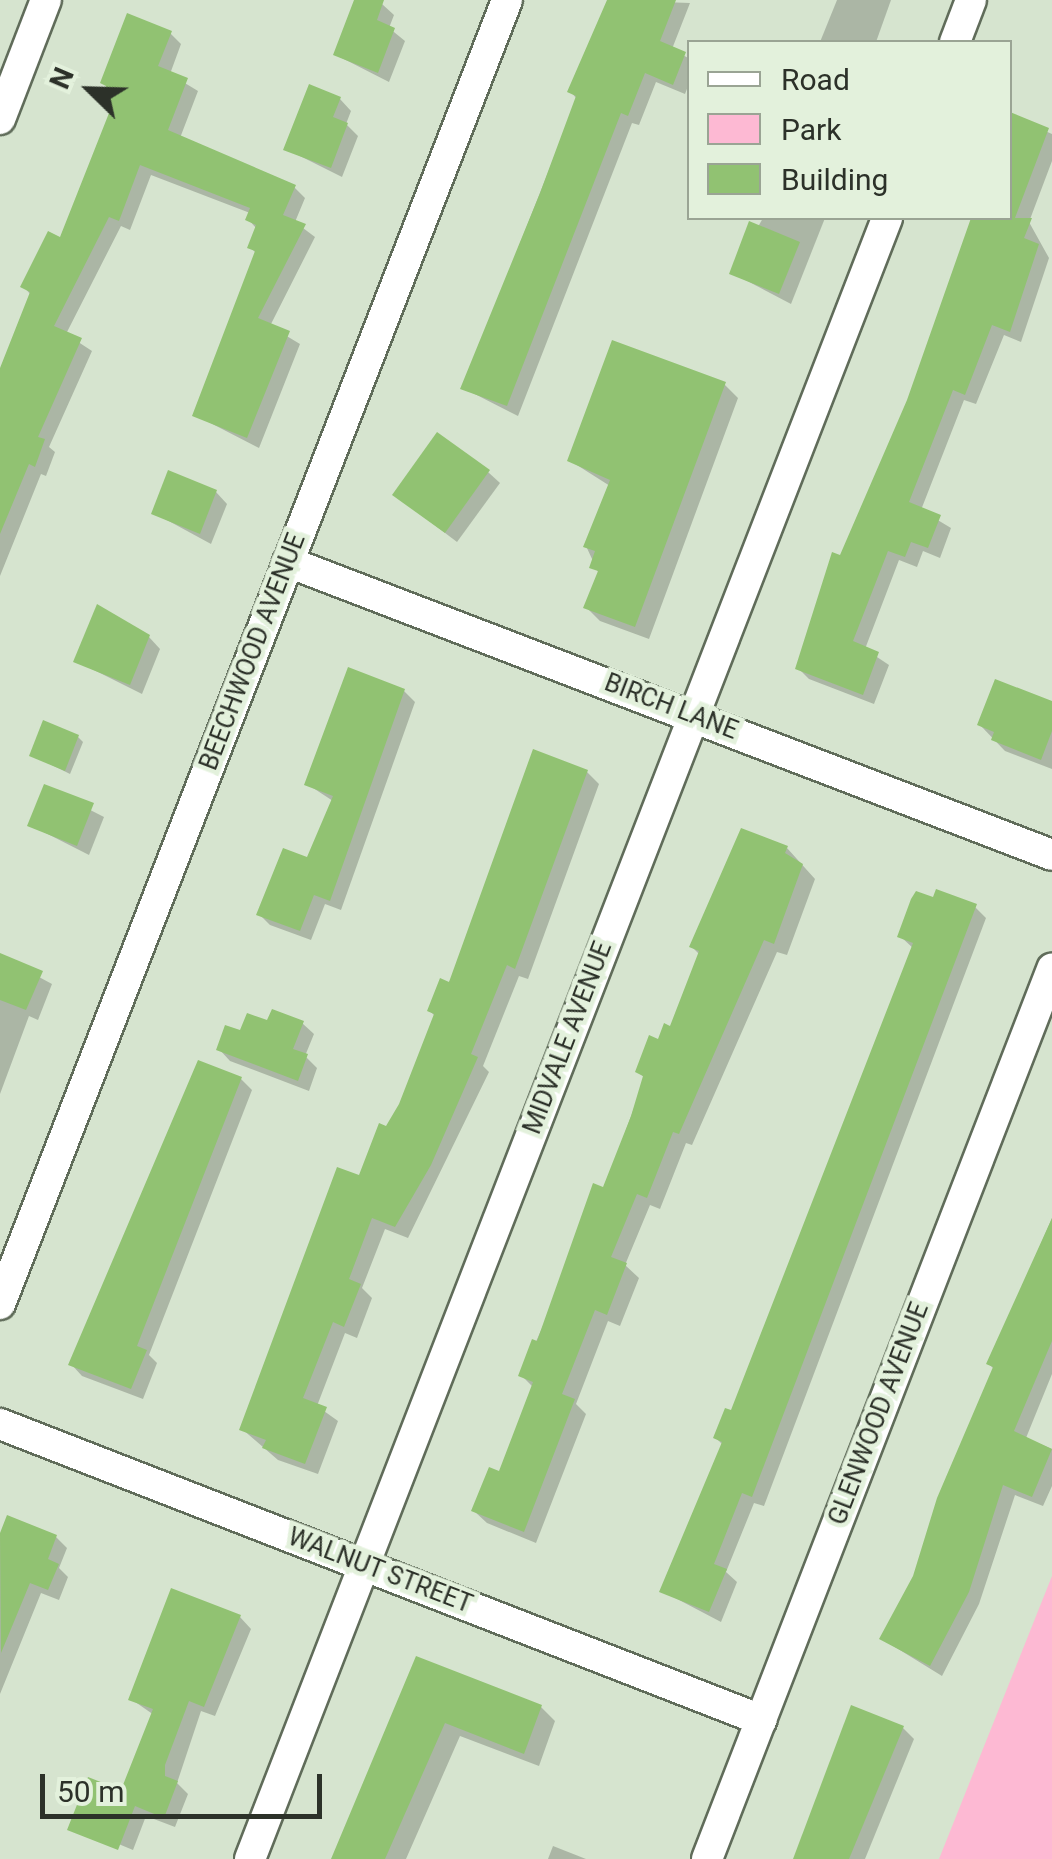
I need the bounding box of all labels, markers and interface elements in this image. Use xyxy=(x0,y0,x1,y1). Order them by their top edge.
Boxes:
north arrow xyxy=(40,40,140,140)
legend xyxy=(687,40,1012,220)
text: Road xyxy=(781,62,850,97)
text: N xyxy=(43,63,81,94)
text: Park xyxy=(781,112,841,147)
text: Building xyxy=(781,162,888,197)
street label: BEECHWOOD AVENUE xyxy=(194,529,312,775)
street label: BIRCH LANE xyxy=(600,668,742,746)
street label: MIDVALE AVENUE xyxy=(518,938,618,1138)
street label: GLENWOOD AVENUE xyxy=(823,1299,935,1529)
street label: WALNUT STREET xyxy=(283,1522,477,1620)
scale bar xyxy=(45,1754,328,1816)
text: 50 m xyxy=(57,1774,124,1809)

